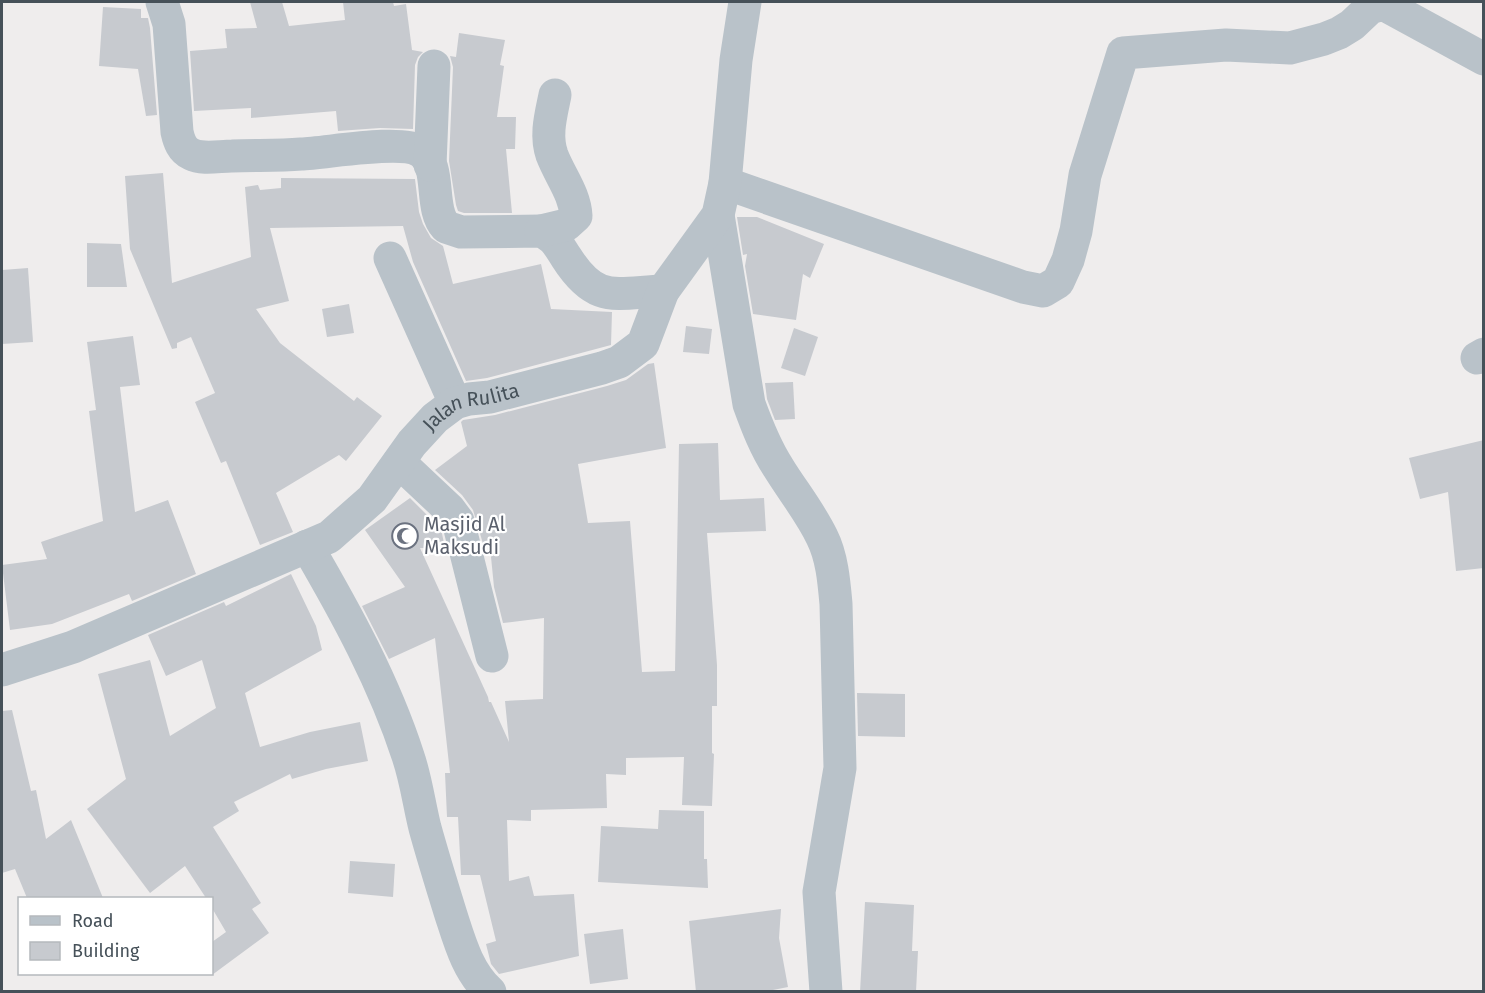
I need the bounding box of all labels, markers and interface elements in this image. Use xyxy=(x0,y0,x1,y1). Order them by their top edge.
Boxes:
street label: Jalan Rulita xyxy=(417,378,522,436)
place label: Masjid Al Maksudi xyxy=(424,512,506,559)
mosque icon: Masjid Al Maksudi xyxy=(390,521,420,551)
legend xyxy=(18,897,213,975)
text: Road xyxy=(72,910,114,932)
text: Building xyxy=(72,940,140,962)

